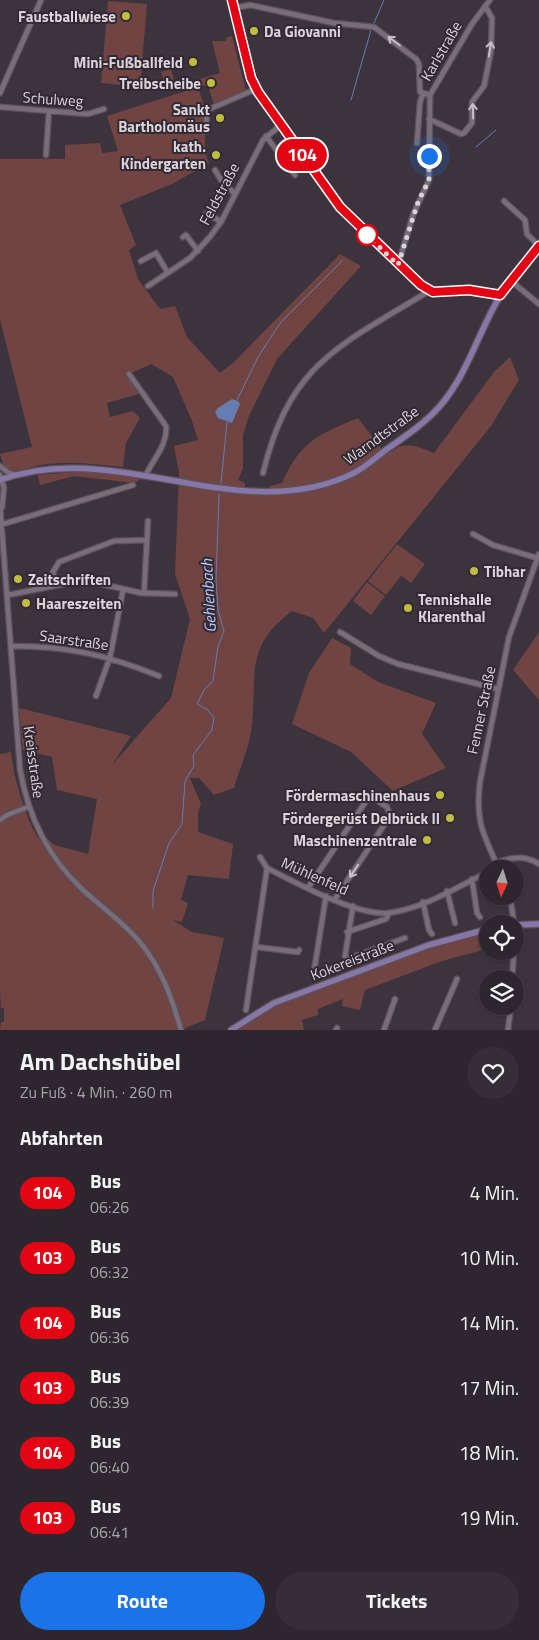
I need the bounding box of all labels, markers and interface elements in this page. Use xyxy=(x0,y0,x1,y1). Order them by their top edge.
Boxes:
place label: Faustballwiese xyxy=(18,5,116,28)
marker: Faustballwiese xyxy=(120,10,132,22)
street label: Karlstraße xyxy=(415,17,467,85)
place label: Da Giovanni xyxy=(264,20,341,43)
marker: Da Giovanni xyxy=(248,25,260,37)
one-way arrow xyxy=(388,36,401,47)
one-way arrow xyxy=(485,42,495,58)
place label: Mini-Fußballfeld xyxy=(74,51,183,74)
marker: Mini-Fußballfeld xyxy=(187,56,199,68)
place label: Treibscheibe xyxy=(119,72,201,95)
marker: Treibscheibe xyxy=(205,77,217,89)
street label: Schulweg xyxy=(22,85,84,113)
place label: Sankt Bartholomäus xyxy=(118,98,211,138)
one-way arrow xyxy=(468,103,477,119)
marker: Sankt Bartholomäus xyxy=(214,112,226,124)
place label: kath. Kindergarten xyxy=(121,135,206,175)
line badge: 104 xyxy=(273,139,331,171)
text: 104 xyxy=(287,141,317,168)
your location xyxy=(417,144,442,169)
marker: kath. Kindergarten xyxy=(210,149,222,161)
street label: Feldstraße xyxy=(193,159,245,229)
unlabelled marker xyxy=(356,224,378,246)
street label: Warndtstraße xyxy=(339,400,423,470)
water label: Gehlenbach xyxy=(194,558,222,633)
place label: Tibhar xyxy=(484,560,526,583)
marker: Tibhar xyxy=(468,565,480,577)
place label: Zeitschriften xyxy=(28,568,111,591)
marker: Zeitschriften xyxy=(12,573,24,585)
place label: Tennishalle Klarenthal xyxy=(418,588,492,628)
place label: Haareszeiten xyxy=(36,592,122,615)
marker: Haareszeiten xyxy=(20,597,32,609)
marker: Tennishalle Klarenthal xyxy=(402,602,414,614)
street label: Saarstraße xyxy=(38,624,110,656)
street label: Fenner Straße xyxy=(460,664,502,756)
street label: Kreisstraße xyxy=(18,725,50,799)
place label: Fördermaschinenhaus xyxy=(286,784,430,807)
marker: Fördermaschinenhaus xyxy=(434,789,446,801)
place label: Fördergerüst Delbrück II xyxy=(282,807,440,830)
marker: Fördergerüst Delbrück II xyxy=(444,812,456,824)
place label: Maschinenzentrale xyxy=(293,829,417,852)
marker: Maschinenzentrale xyxy=(421,834,433,846)
street label: Mühlenfeld xyxy=(278,851,352,901)
north arrow xyxy=(479,860,524,905)
map controls xyxy=(479,860,524,1015)
one-way arrow xyxy=(349,863,359,877)
button: locate xyxy=(479,915,524,960)
street label: Kokereistraße xyxy=(307,934,397,986)
button: layers xyxy=(479,970,524,1015)
text: Am Dachshübel xyxy=(20,1043,181,1079)
button: heart xyxy=(467,1047,519,1099)
text: Zu Fuß · 4 Min. · 260 m xyxy=(20,1080,173,1104)
text: Abfahrten xyxy=(20,1123,103,1152)
text: Bus xyxy=(90,1166,121,1195)
text: 4 Min. xyxy=(470,1178,519,1207)
text: 104 xyxy=(32,1179,63,1206)
text: 06:26 xyxy=(90,1195,129,1219)
text: Bus xyxy=(90,1231,121,1260)
text: 10 Min. xyxy=(459,1243,519,1272)
text: 103 xyxy=(32,1244,63,1271)
text: 06:32 xyxy=(90,1260,129,1284)
text: Bus xyxy=(90,1296,121,1325)
text: 14 Min. xyxy=(459,1308,519,1337)
text: 104 xyxy=(32,1309,63,1336)
text: 06:36 xyxy=(90,1325,129,1349)
text: Bus xyxy=(90,1361,121,1390)
text: 17 Min. xyxy=(459,1373,519,1402)
text: 103 xyxy=(32,1374,63,1401)
text: 06:39 xyxy=(90,1390,129,1414)
text: Bus xyxy=(90,1426,121,1455)
text: 18 Min. xyxy=(459,1438,519,1467)
text: 104 xyxy=(32,1439,63,1466)
text: 06:40 xyxy=(90,1455,129,1479)
text: Bus xyxy=(90,1491,121,1520)
text: 19 Min. xyxy=(459,1503,519,1532)
text: 103 xyxy=(32,1504,63,1531)
text: 06:41 xyxy=(90,1520,129,1544)
button: Route xyxy=(20,1572,265,1630)
button: Tickets xyxy=(275,1572,519,1630)

